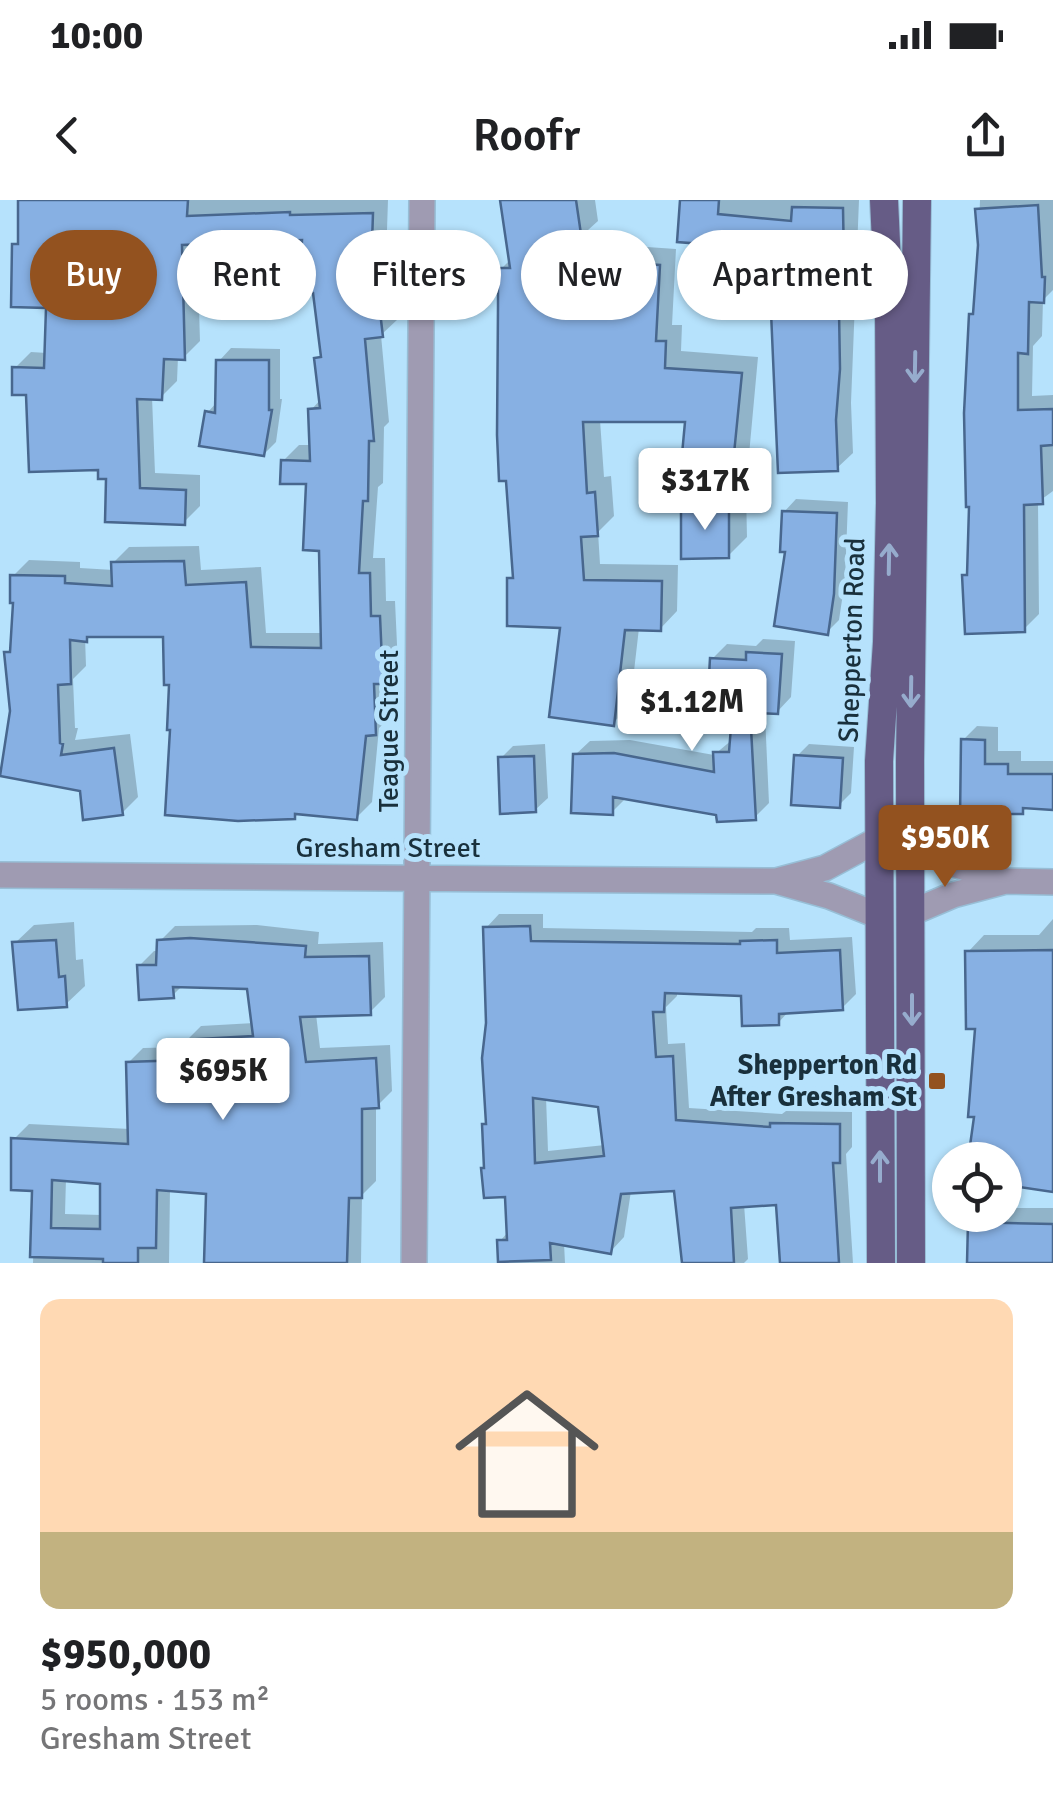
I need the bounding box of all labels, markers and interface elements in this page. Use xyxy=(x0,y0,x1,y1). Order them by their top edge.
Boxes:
text: 10:00 xyxy=(50,12,143,59)
icon: back xyxy=(40,108,95,163)
text: Roofr xyxy=(473,108,580,163)
icon: share xyxy=(958,108,1013,163)
chip: Buy xyxy=(30,230,157,320)
chip: Rent xyxy=(177,230,316,320)
chip: Filters xyxy=(336,230,501,320)
chip: New xyxy=(521,230,657,320)
chip: Apartment xyxy=(677,230,908,320)
one-way arrow xyxy=(906,350,924,383)
pin: $317K xyxy=(635,448,775,533)
text: $317K xyxy=(661,461,749,500)
street label: Shepperton Road xyxy=(831,537,873,743)
one-way arrow xyxy=(879,543,898,575)
street label: Teague Street xyxy=(372,649,406,812)
pin: $1.12M xyxy=(611,669,773,754)
one-way arrow xyxy=(902,676,920,708)
text: $1.12M xyxy=(640,682,744,721)
pin: $950K xyxy=(875,805,1015,890)
text: $950K xyxy=(901,818,989,857)
street label: Gresham Street xyxy=(296,831,481,865)
one-way arrow xyxy=(902,992,922,1025)
pin: $695K xyxy=(153,1038,293,1123)
place label: Shepperton Rd After Gresham St xyxy=(710,1048,918,1114)
text: $695K xyxy=(179,1051,267,1090)
marker: Shepperton Rd After Gresham St xyxy=(926,1070,948,1092)
map controls xyxy=(932,1142,1022,1232)
button: locate xyxy=(932,1142,1022,1232)
one-way arrow xyxy=(870,1150,890,1182)
icon: home xyxy=(437,1364,617,1544)
text: $950,000 xyxy=(40,1629,211,1680)
text: 5 rooms · 153 m² xyxy=(40,1680,270,1719)
text: Gresham Street xyxy=(40,1719,251,1758)

